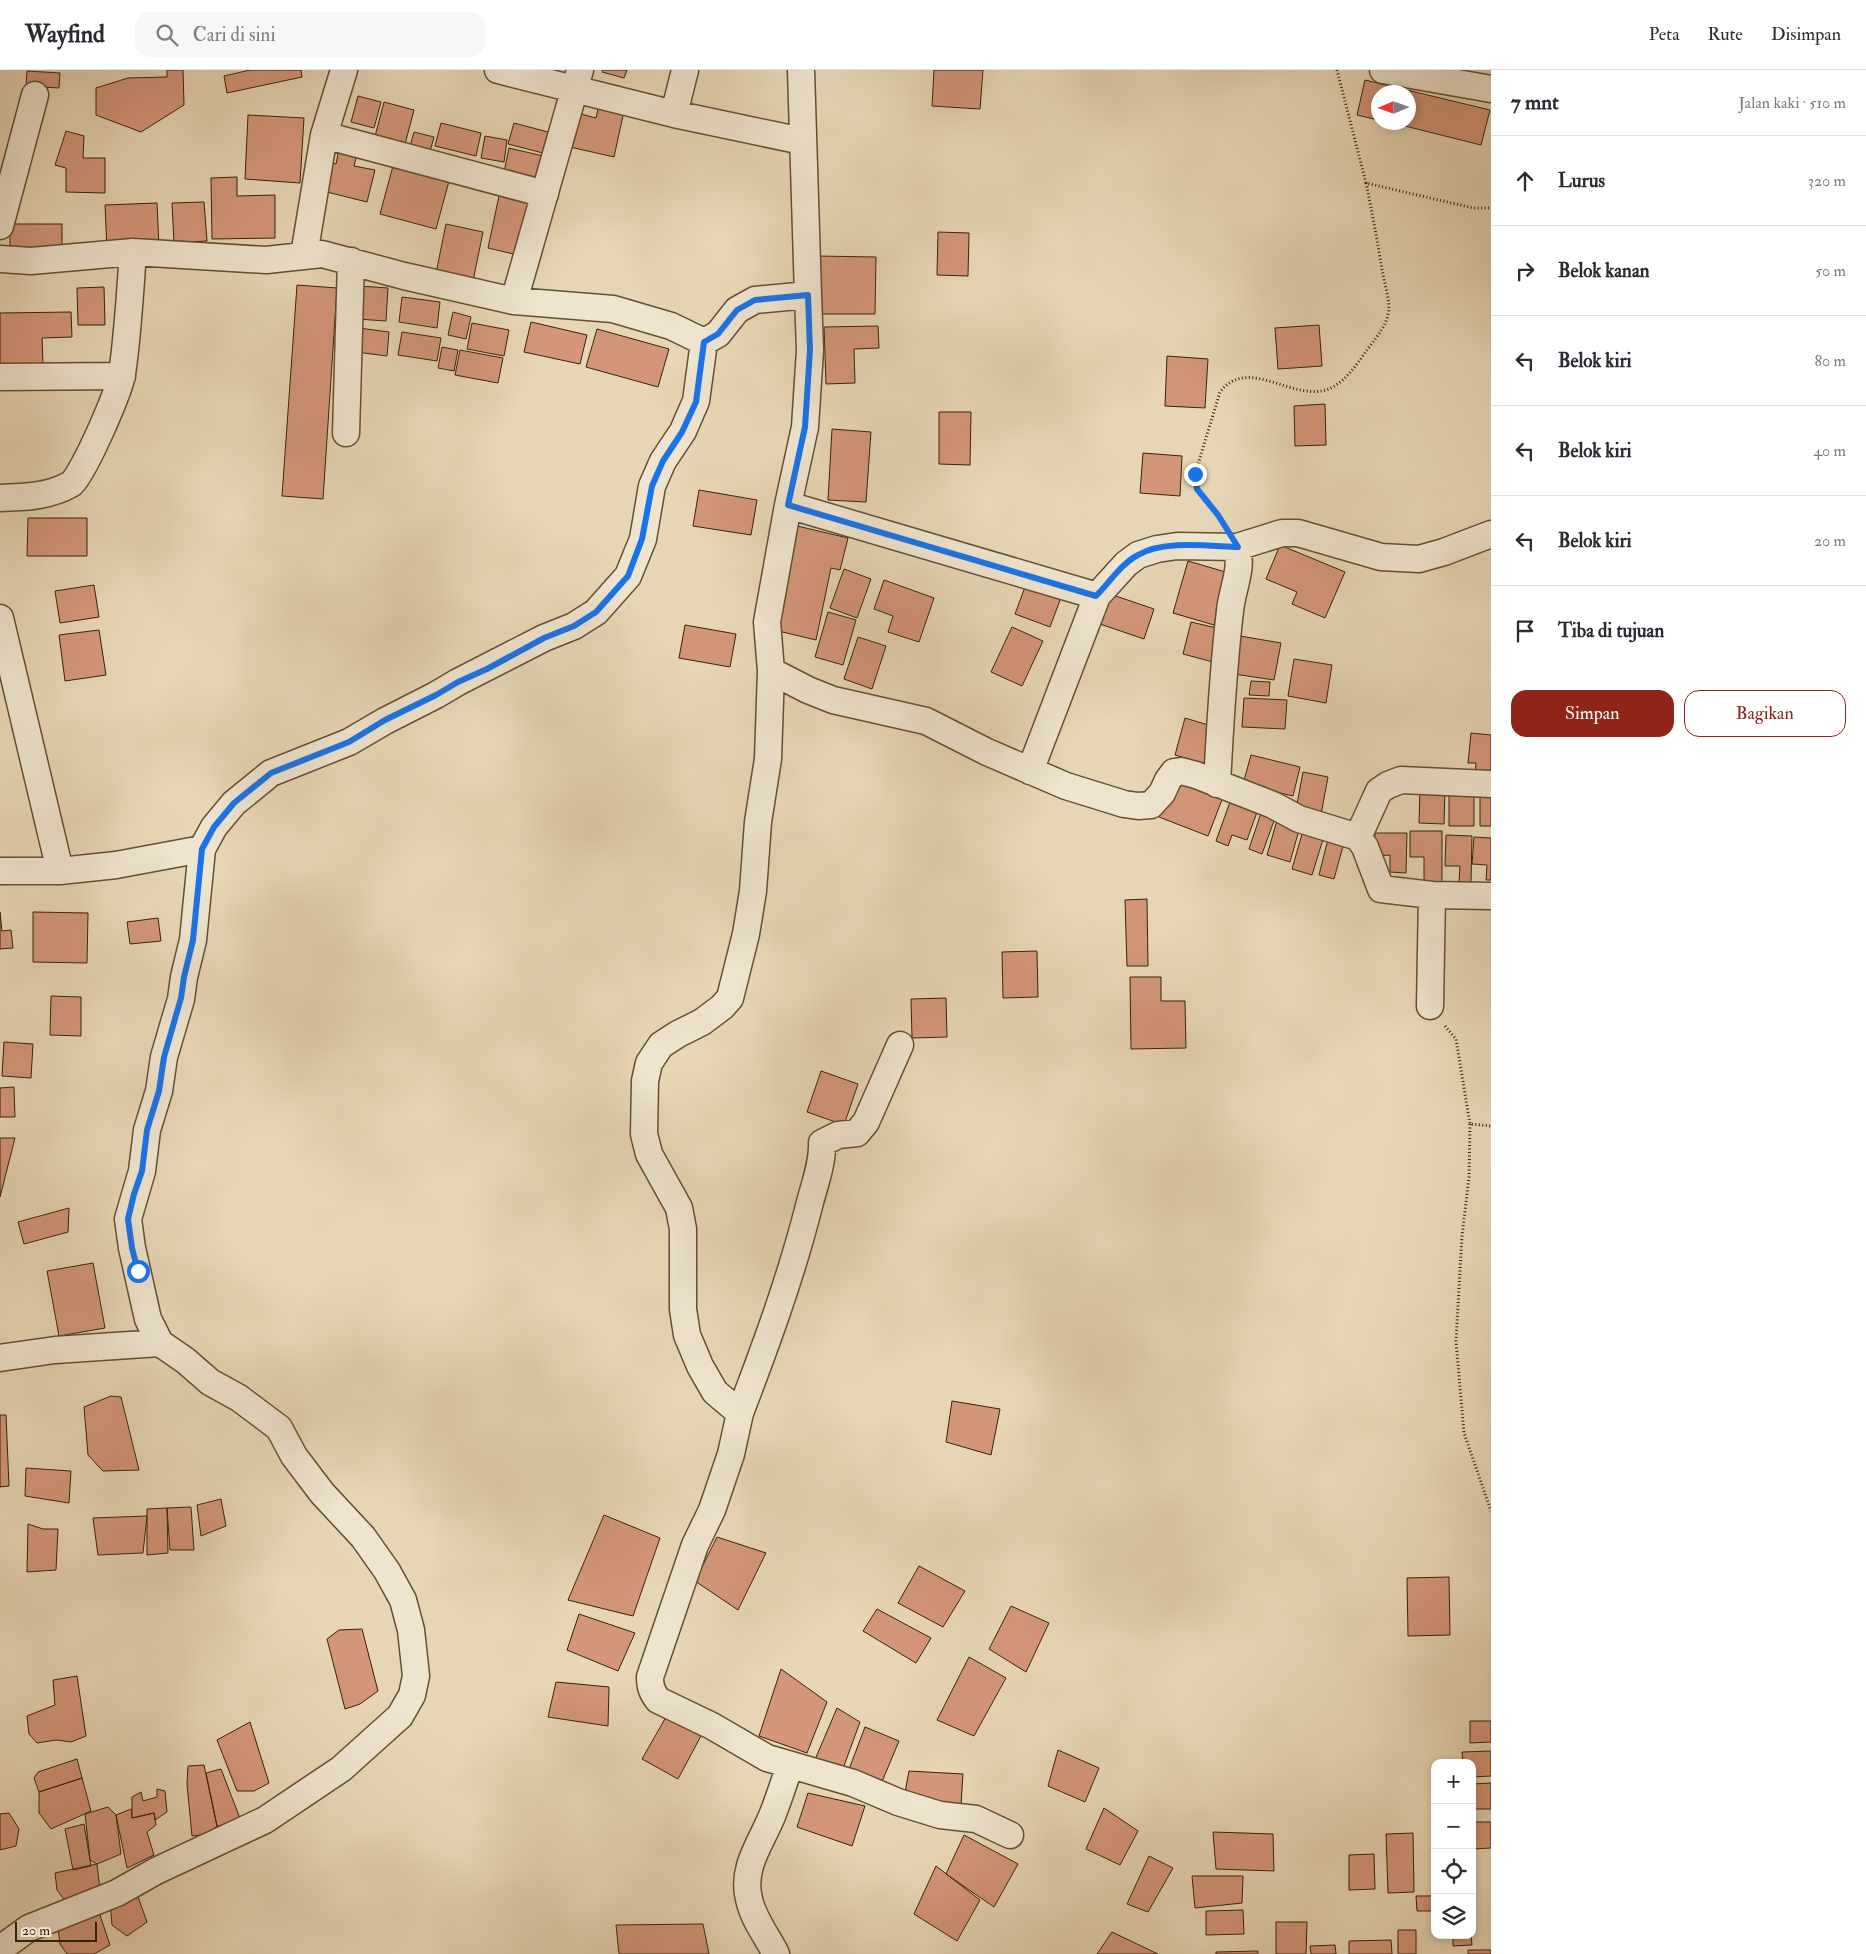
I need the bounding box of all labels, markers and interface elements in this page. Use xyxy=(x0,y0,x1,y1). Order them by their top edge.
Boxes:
search box xyxy=(135,12,485,57)
text: Wayfind xyxy=(25,19,105,50)
icon: search xyxy=(153,21,181,49)
text: Cari di sini xyxy=(193,23,275,47)
text: Peta xyxy=(1649,23,1680,46)
text: Rute xyxy=(1708,23,1743,46)
text: Disimpan xyxy=(1771,23,1841,46)
north arrow xyxy=(1371,85,1416,130)
text: 7 mnt xyxy=(1511,89,1559,116)
text: Jalan kaki · 510 m xyxy=(1738,93,1846,113)
icon: ahead xyxy=(1511,167,1539,195)
text: Lurus xyxy=(1558,169,1605,193)
text: 320 m xyxy=(1808,171,1846,191)
icon: right xyxy=(1511,257,1539,285)
text: Belok kanan xyxy=(1558,259,1649,283)
text: 50 m xyxy=(1815,261,1846,281)
icon: left xyxy=(1511,347,1539,375)
text: Belok kiri xyxy=(1558,349,1632,373)
text: 80 m xyxy=(1815,351,1846,371)
icon: left xyxy=(1511,437,1539,465)
text: Belok kiri xyxy=(1558,439,1632,463)
text: 40 m xyxy=(1813,441,1846,461)
route end xyxy=(1184,463,1207,486)
icon: left xyxy=(1511,527,1539,555)
text: Belok kiri xyxy=(1558,529,1632,553)
text: 20 m xyxy=(1814,531,1846,551)
icon: arrive xyxy=(1511,617,1539,645)
text: Tiba di tujuan xyxy=(1558,619,1664,643)
button: Simpan xyxy=(1511,690,1674,737)
button: Bagikan xyxy=(1684,690,1846,737)
route start xyxy=(127,1260,150,1283)
map controls xyxy=(1431,1759,1476,1939)
button: + xyxy=(1431,1759,1476,1804)
button: − xyxy=(1431,1804,1476,1849)
button: locate xyxy=(1431,1849,1476,1894)
button: layers xyxy=(1431,1894,1476,1939)
scale bar xyxy=(15,1919,98,1942)
text: 20 m xyxy=(22,1922,50,1939)

